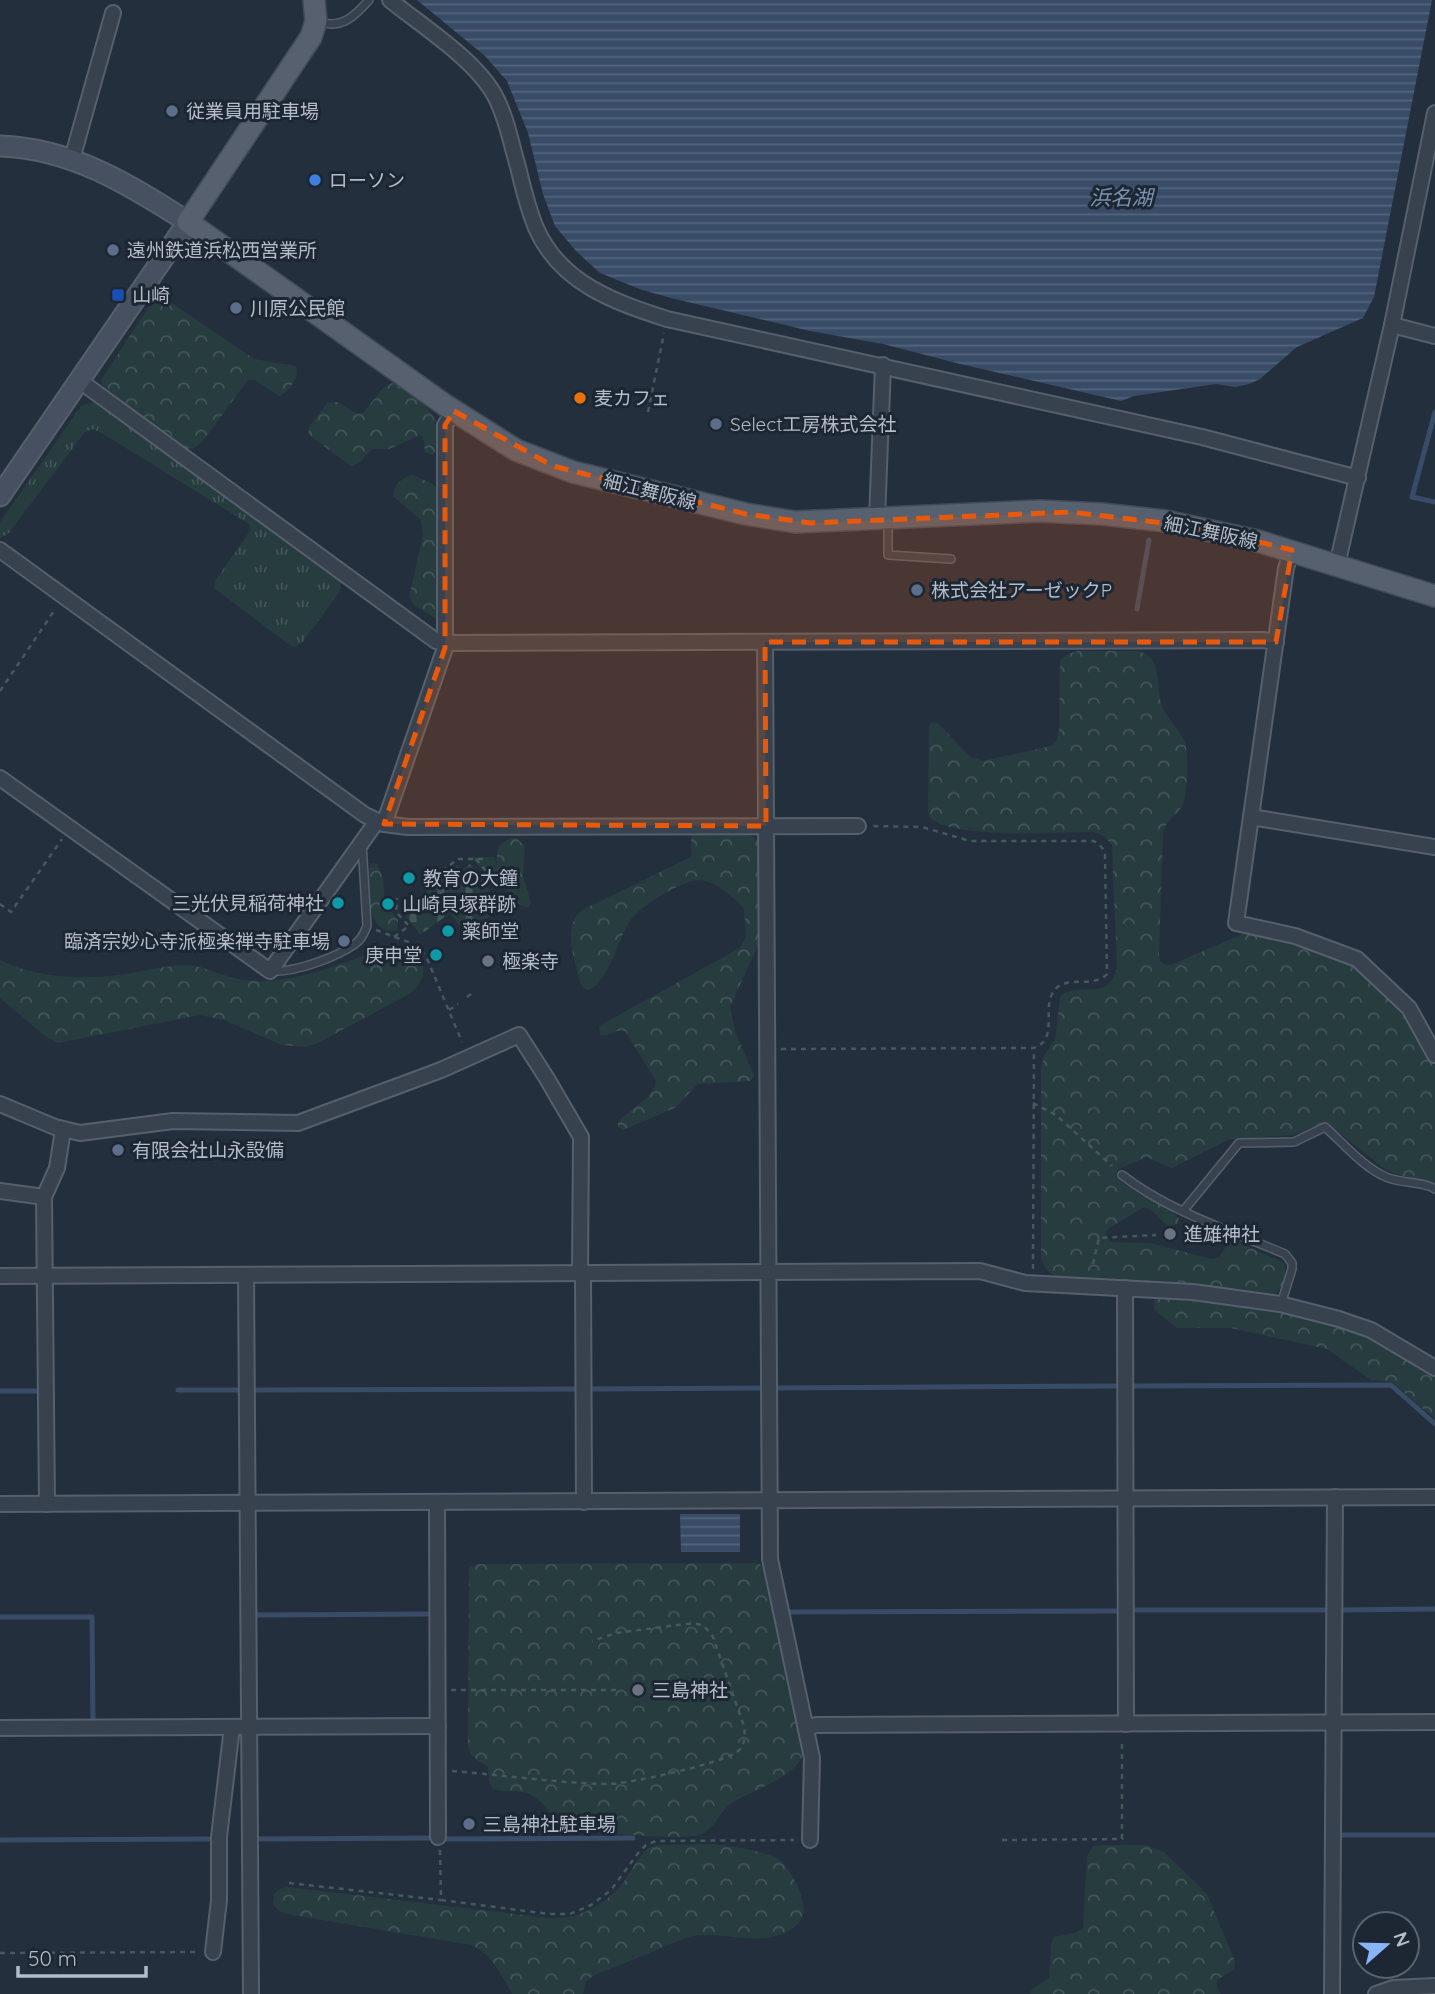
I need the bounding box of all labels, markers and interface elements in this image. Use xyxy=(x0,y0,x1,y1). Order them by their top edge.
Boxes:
place label: 従業員用駐車場 xyxy=(186,99,319,123)
marker: 従業員用駐車場 xyxy=(164,103,180,119)
place label: ローソン xyxy=(329,168,405,192)
marker: ローソン xyxy=(307,172,323,188)
water label: 浜名湖 xyxy=(1090,184,1155,210)
place label: 遠州鉄道浜松西営業所 xyxy=(127,238,317,262)
marker: 遠州鉄道浜松西営業所 xyxy=(105,242,121,258)
place label: 山崎 xyxy=(132,283,170,307)
marker: 山崎 xyxy=(110,287,126,303)
place label: 川原公民館 xyxy=(250,296,345,320)
marker: 川原公民館 xyxy=(228,300,244,316)
place label: 麦カフェ xyxy=(594,386,670,410)
marker: 麦カフェ xyxy=(572,390,588,406)
place label: Select工房株式会社 xyxy=(730,412,897,436)
marker: Select工房株式会社 xyxy=(708,416,724,432)
street label: 細江舞阪線 xyxy=(601,468,699,514)
street label: 細江舞阪線 xyxy=(1162,510,1260,554)
place label: 株式会社アーゼックP xyxy=(931,578,1112,602)
marker: 株式会社アーゼックP xyxy=(909,582,925,598)
place label: 教育の大鐘 xyxy=(423,866,518,890)
marker: 教育の大鐘 xyxy=(401,870,417,886)
place label: 三光伏見稲荷神社 xyxy=(172,891,324,915)
place label: 山崎貝塚群跡 xyxy=(402,892,516,916)
marker: 三光伏見稲荷神社 xyxy=(330,895,346,911)
marker: 山崎貝塚群跡 xyxy=(380,896,396,912)
place label: 薬師堂 xyxy=(462,919,519,943)
marker: 薬師堂 xyxy=(440,923,456,939)
place label: 臨済宗妙心寺派極楽禅寺駐車場 xyxy=(64,929,330,953)
marker: 臨済宗妙心寺派極楽禅寺駐車場 xyxy=(336,933,352,949)
place label: 庚申堂 xyxy=(365,943,422,967)
marker: 庚申堂 xyxy=(428,947,444,963)
place label: 極楽寺 xyxy=(502,949,559,973)
marker: 極楽寺 xyxy=(480,953,496,969)
place label: 有限会社山永設備 xyxy=(132,1138,284,1162)
marker: 有限会社山永設備 xyxy=(110,1142,126,1158)
place label: 進雄神社 xyxy=(1184,1222,1260,1246)
marker: 進雄神社 xyxy=(1162,1226,1178,1242)
place label: 三島神社 xyxy=(652,1678,728,1702)
marker: 三島神社 xyxy=(630,1682,646,1698)
place label: 三島神社駐車場 xyxy=(483,1812,616,1836)
marker: 三島神社駐車場 xyxy=(461,1816,477,1832)
north arrow xyxy=(1351,1910,1421,1980)
text: N xyxy=(1388,1929,1416,1950)
scale bar xyxy=(18,1934,145,1978)
text: 50 m xyxy=(28,1945,77,1971)

